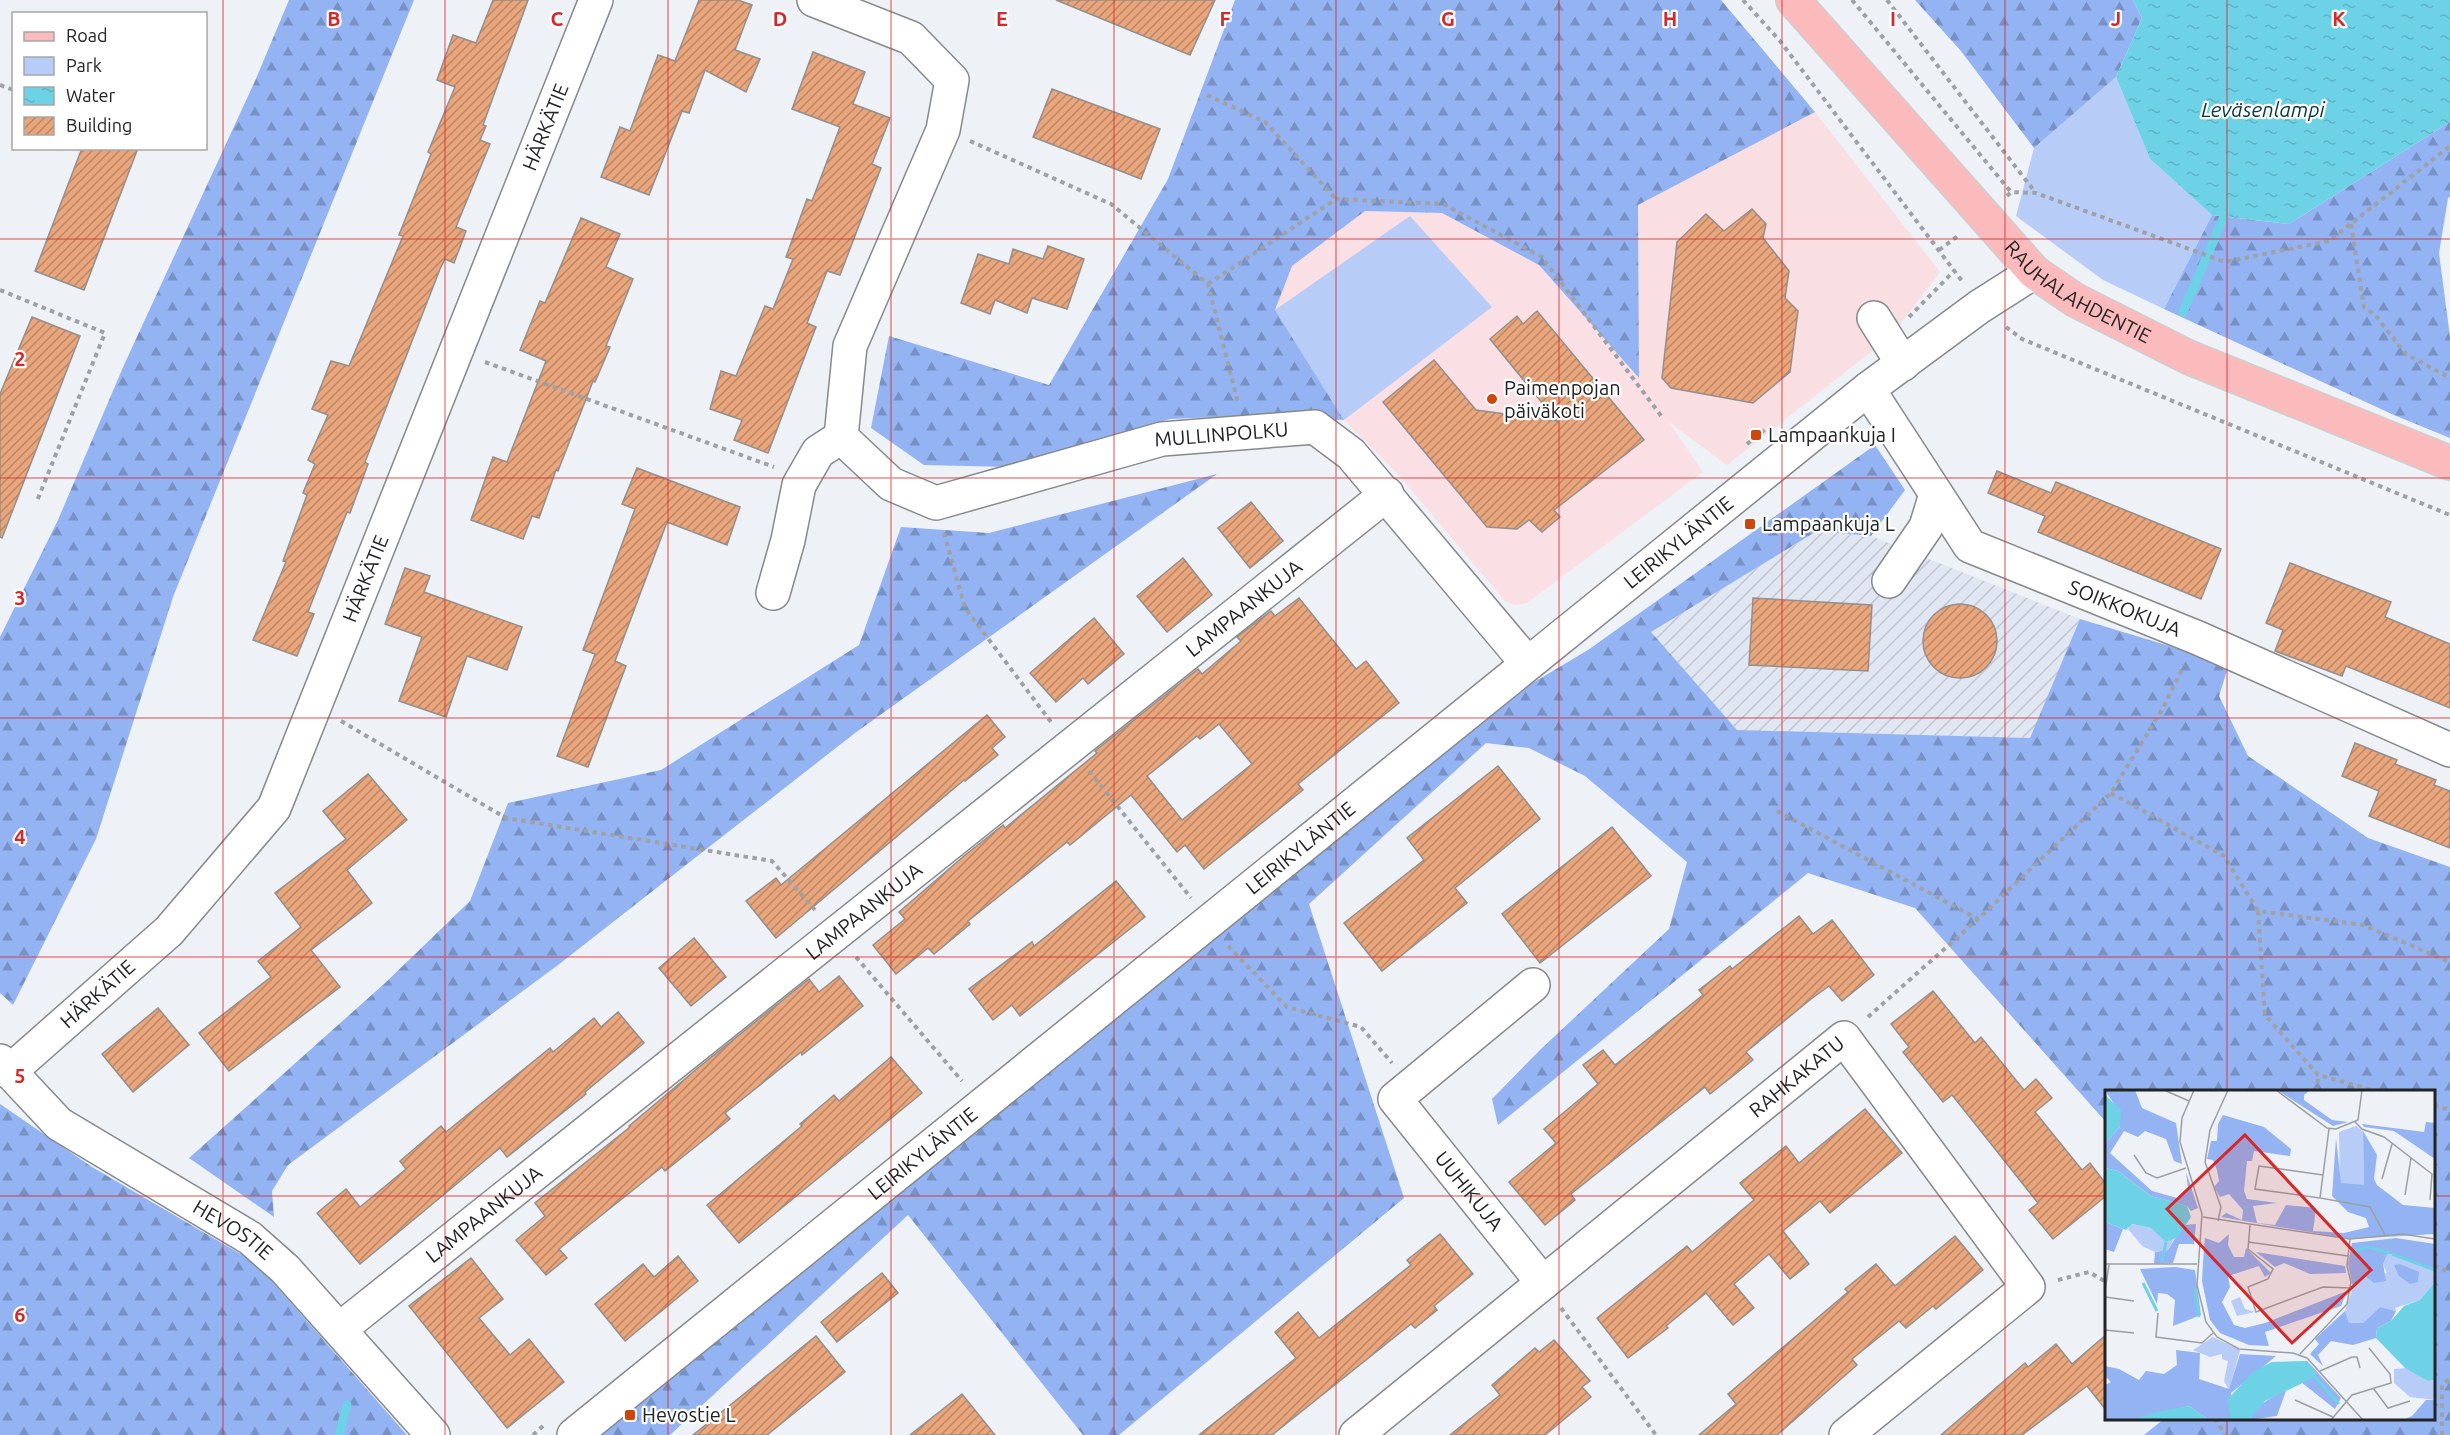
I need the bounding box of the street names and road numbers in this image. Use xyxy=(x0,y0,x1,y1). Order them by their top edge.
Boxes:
street label: HÄRKÄTIE xyxy=(517,80,573,174)
street label: RAUHALAHDENTIE xyxy=(2000,235,2155,348)
street label: MULLINPOLKU xyxy=(1154,417,1289,451)
street label: LEIRIKYLÄNTIE xyxy=(1619,491,1737,593)
street label: HÄRKÄTIE xyxy=(337,532,393,625)
street label: LAMPAANKUJA xyxy=(1181,555,1306,661)
street label: SOIKKOKUJA xyxy=(2065,575,2184,641)
street label: LEIRIKYLÄNTIE xyxy=(1241,796,1359,898)
street label: LAMPAANKUJA xyxy=(801,858,926,964)
street label: HÄRKÄTIE xyxy=(55,955,139,1033)
street label: RAHKAKATU xyxy=(1744,1031,1848,1121)
street label: LEIRIKYLÄNTIE xyxy=(863,1102,981,1204)
street label: UUHIKUJA xyxy=(1431,1146,1508,1235)
street label: LAMPAANKUJA xyxy=(421,1161,546,1267)
street label: HEVOSTIE xyxy=(189,1195,278,1264)

